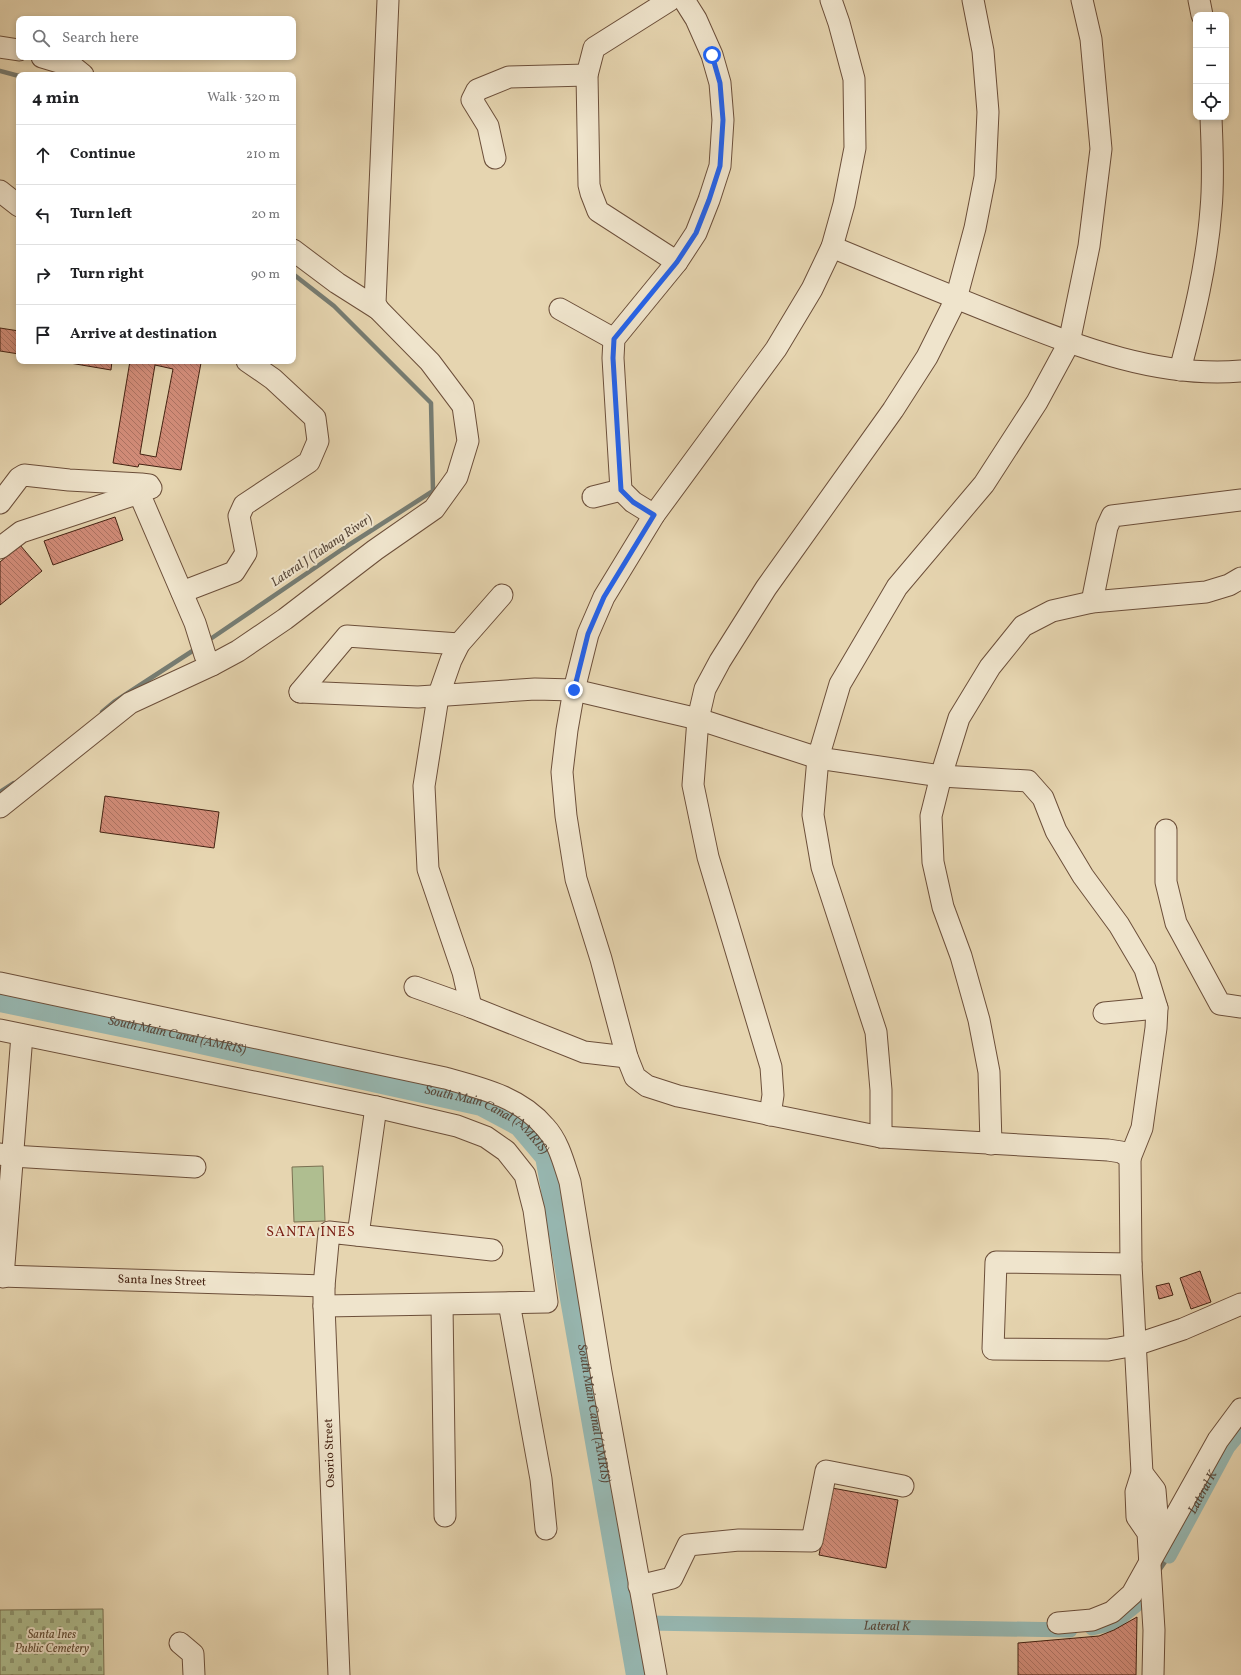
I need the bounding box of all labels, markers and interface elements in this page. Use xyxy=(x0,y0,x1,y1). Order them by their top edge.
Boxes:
map controls xyxy=(1193,12,1229,120)
button: + xyxy=(1193,12,1229,48)
search box xyxy=(16,16,296,60)
icon: search xyxy=(30,27,52,49)
text: Search here xyxy=(62,28,139,49)
route start xyxy=(703,46,721,64)
button: − xyxy=(1193,48,1229,84)
button: locate xyxy=(1193,84,1229,120)
text: 4 min xyxy=(32,87,79,110)
text: Walk · 320 m xyxy=(207,89,280,107)
icon: ahead xyxy=(32,144,54,166)
text: Continue xyxy=(70,144,135,165)
text: 210 m xyxy=(246,146,280,164)
icon: left xyxy=(32,204,54,226)
text: Turn left xyxy=(70,204,132,225)
text: 20 m xyxy=(251,206,280,224)
icon: right xyxy=(32,264,54,286)
text: Turn right xyxy=(70,264,144,285)
text: 90 m xyxy=(251,266,280,284)
icon: arrive xyxy=(32,324,54,346)
text: Arrive at destination xyxy=(70,324,217,345)
water label: Lateral J (Tabang River) xyxy=(268,510,376,592)
route end xyxy=(565,681,583,699)
water label: South Main Canal (AMRIS) xyxy=(107,1012,248,1060)
water label: South Main Canal (AMRIS) xyxy=(423,1082,552,1159)
district label: SANTA INES xyxy=(266,1223,356,1242)
street label: Santa Ines Street xyxy=(117,1272,206,1290)
water label: South Main Canal (AMRIS) xyxy=(572,1343,614,1485)
street label: Osorio Street xyxy=(321,1418,339,1488)
water label: Lateral K xyxy=(1184,1467,1223,1518)
water label: Lateral K xyxy=(863,1618,911,1636)
park label: Santa Ines Public Cemetery xyxy=(15,1627,90,1657)

